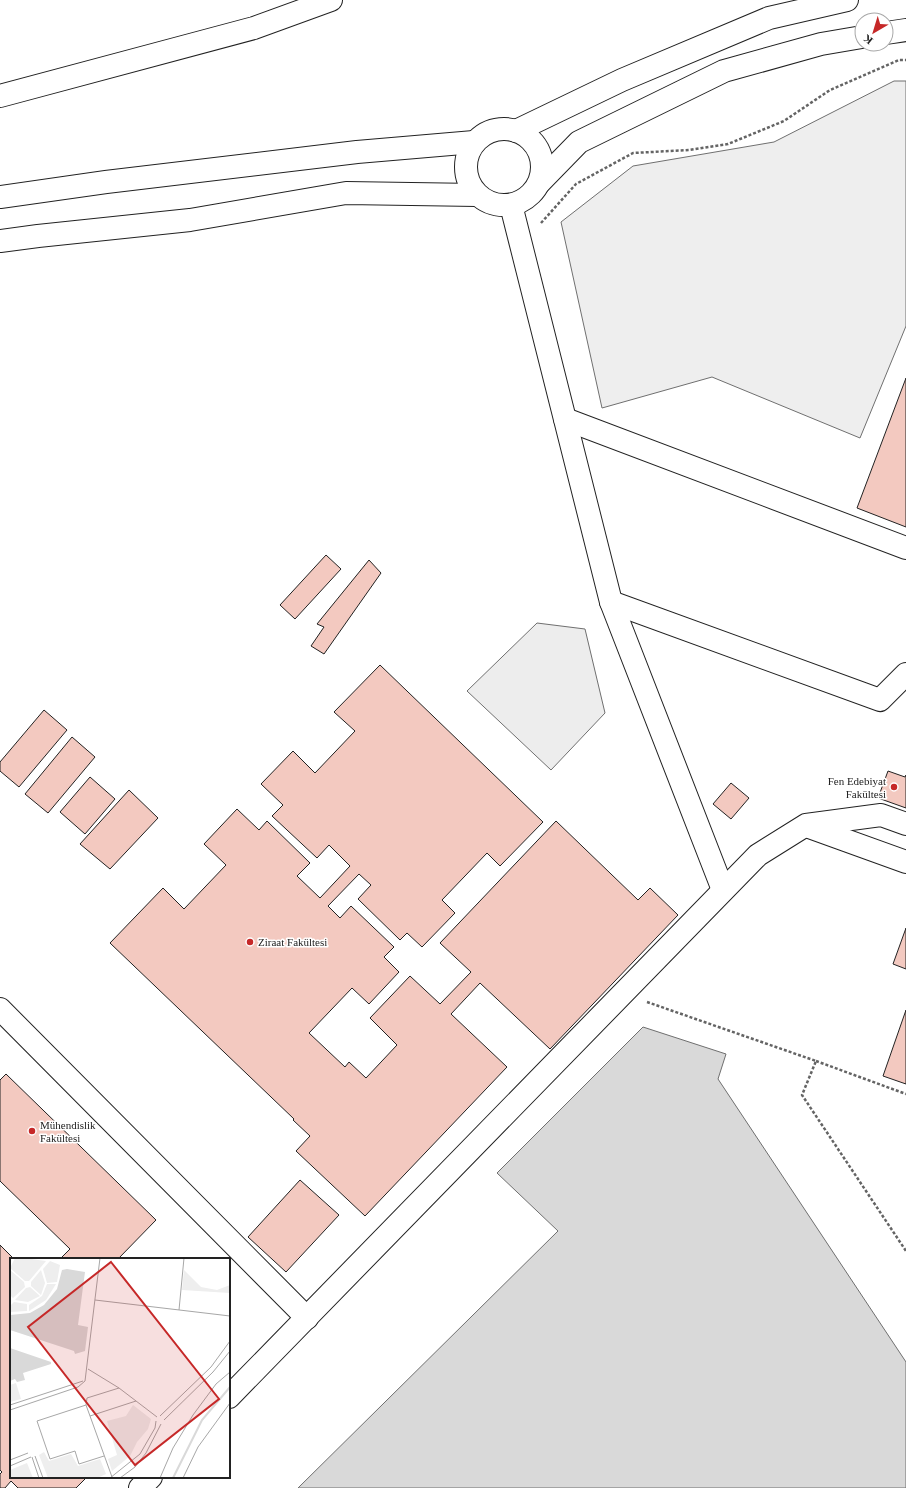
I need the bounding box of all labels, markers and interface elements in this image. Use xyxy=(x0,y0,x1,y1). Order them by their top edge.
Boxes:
north arrow xyxy=(854,12,894,52)
text: K xyxy=(860,32,875,47)
place label: Fen Edebiyat Fakültesi xyxy=(828,775,886,800)
marker: Fen Edebiyat Fakültesi xyxy=(889,782,899,792)
place label: Ziraat Fakültesi xyxy=(258,936,327,948)
marker: Ziraat Fakültesi xyxy=(245,937,255,947)
place label: Mühendislik Fakültesi xyxy=(40,1119,96,1144)
marker: Mühendislik Fakültesi xyxy=(27,1126,37,1136)
inset map xyxy=(10,1258,230,1478)

